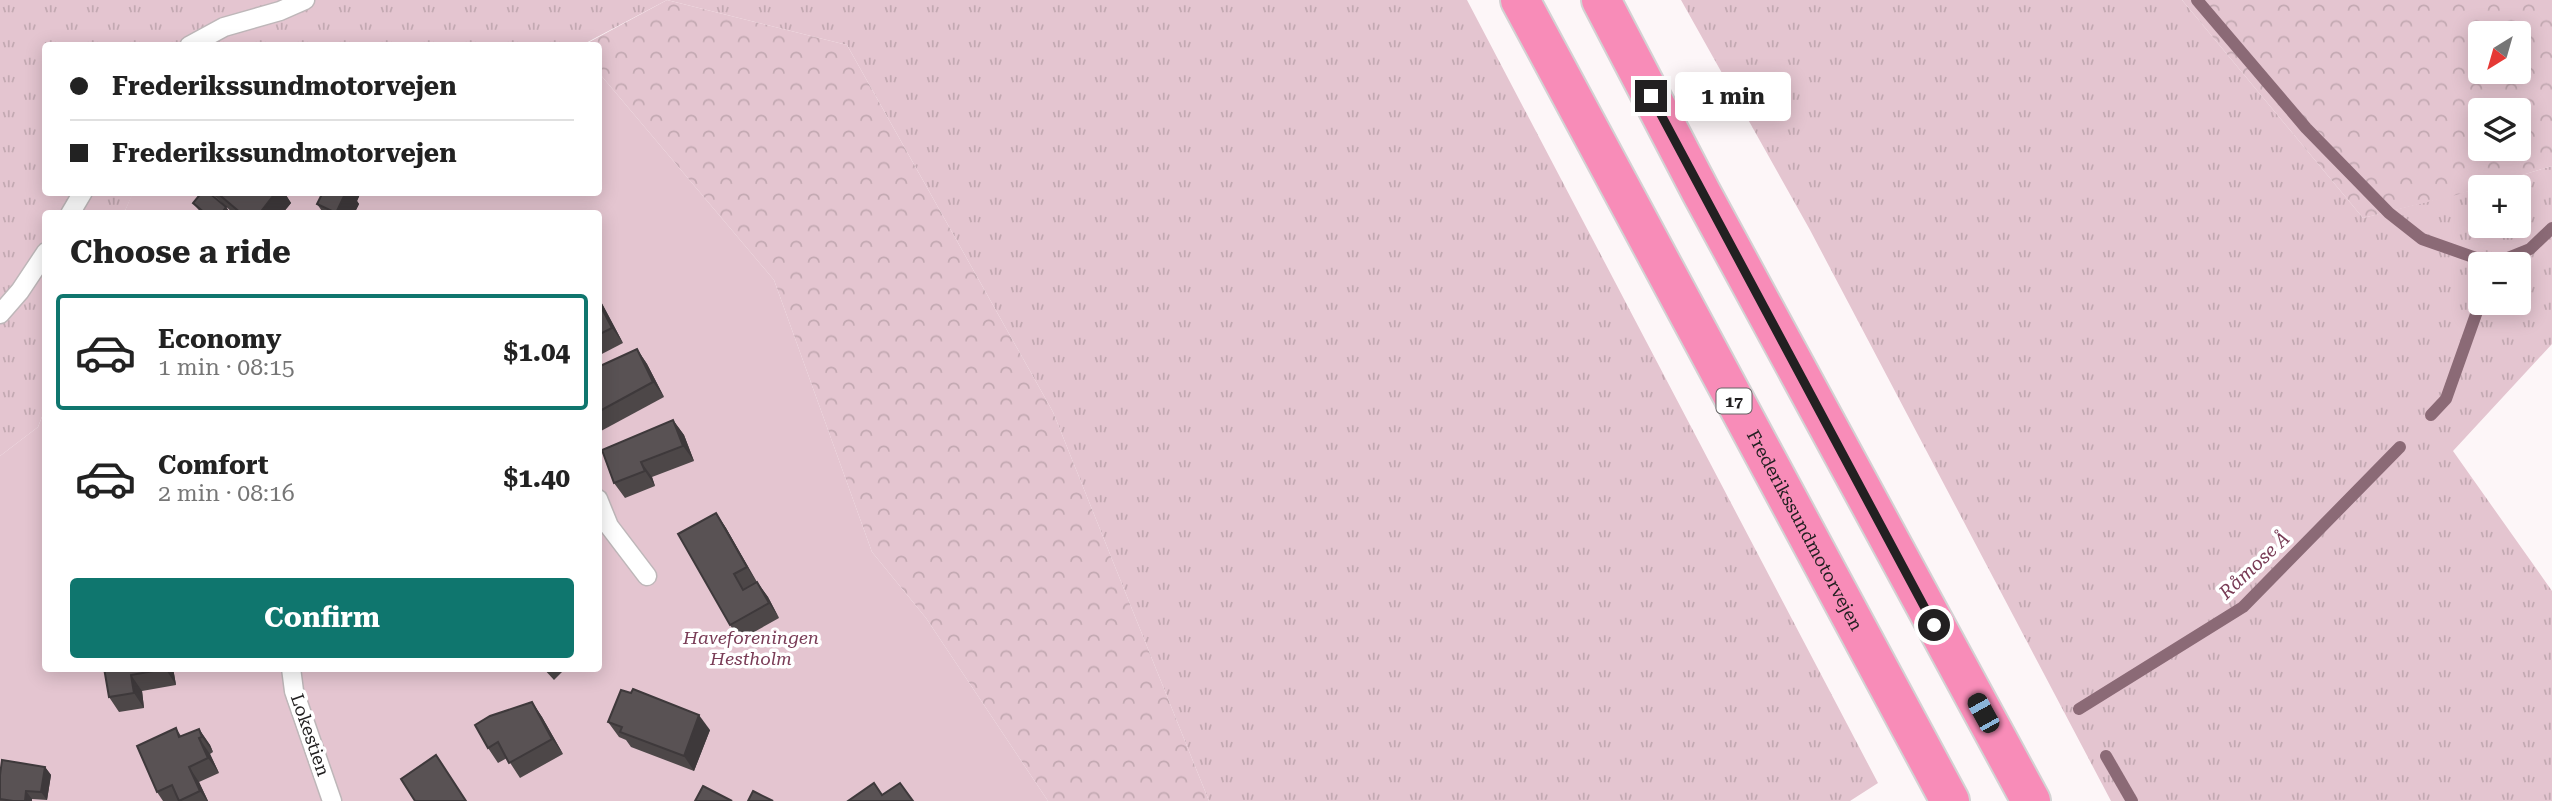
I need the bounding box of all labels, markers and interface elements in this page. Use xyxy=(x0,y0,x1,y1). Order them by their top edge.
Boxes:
north arrow xyxy=(2468,21,2530,84)
map controls xyxy=(2468,21,2531,315)
text: Frederikssundmotorvejen xyxy=(112,71,457,101)
callout: 1 min xyxy=(1676,72,1791,120)
route end xyxy=(1635,80,1667,112)
text: 1 min xyxy=(1701,83,1765,110)
button: layers xyxy=(2468,98,2531,161)
text: Frederikssundmotorvejen xyxy=(112,138,457,168)
button: + xyxy=(2468,175,2531,238)
text: Choose a ride xyxy=(70,233,291,271)
button: − xyxy=(2468,252,2531,315)
icon: car xyxy=(74,321,137,384)
text: Economy xyxy=(158,324,281,354)
text: $1.04 xyxy=(504,337,570,367)
text: 1 min · 08:15 xyxy=(158,354,295,381)
road number: 17 xyxy=(1716,388,1752,414)
street label: Frederikssundmotorvejen xyxy=(1743,426,1868,634)
icon: car xyxy=(74,447,137,510)
text: Comfort xyxy=(158,450,268,480)
text: $1.40 xyxy=(504,463,570,493)
text: 2 min · 08:16 xyxy=(158,480,295,507)
water label: Råmose Å xyxy=(2213,526,2294,604)
button: Confirm xyxy=(70,578,574,658)
route start xyxy=(1918,609,1950,641)
park label: Haveforeningen Hestholm xyxy=(682,627,819,669)
car xyxy=(1964,690,2003,736)
street label: Lokestien xyxy=(287,691,334,779)

